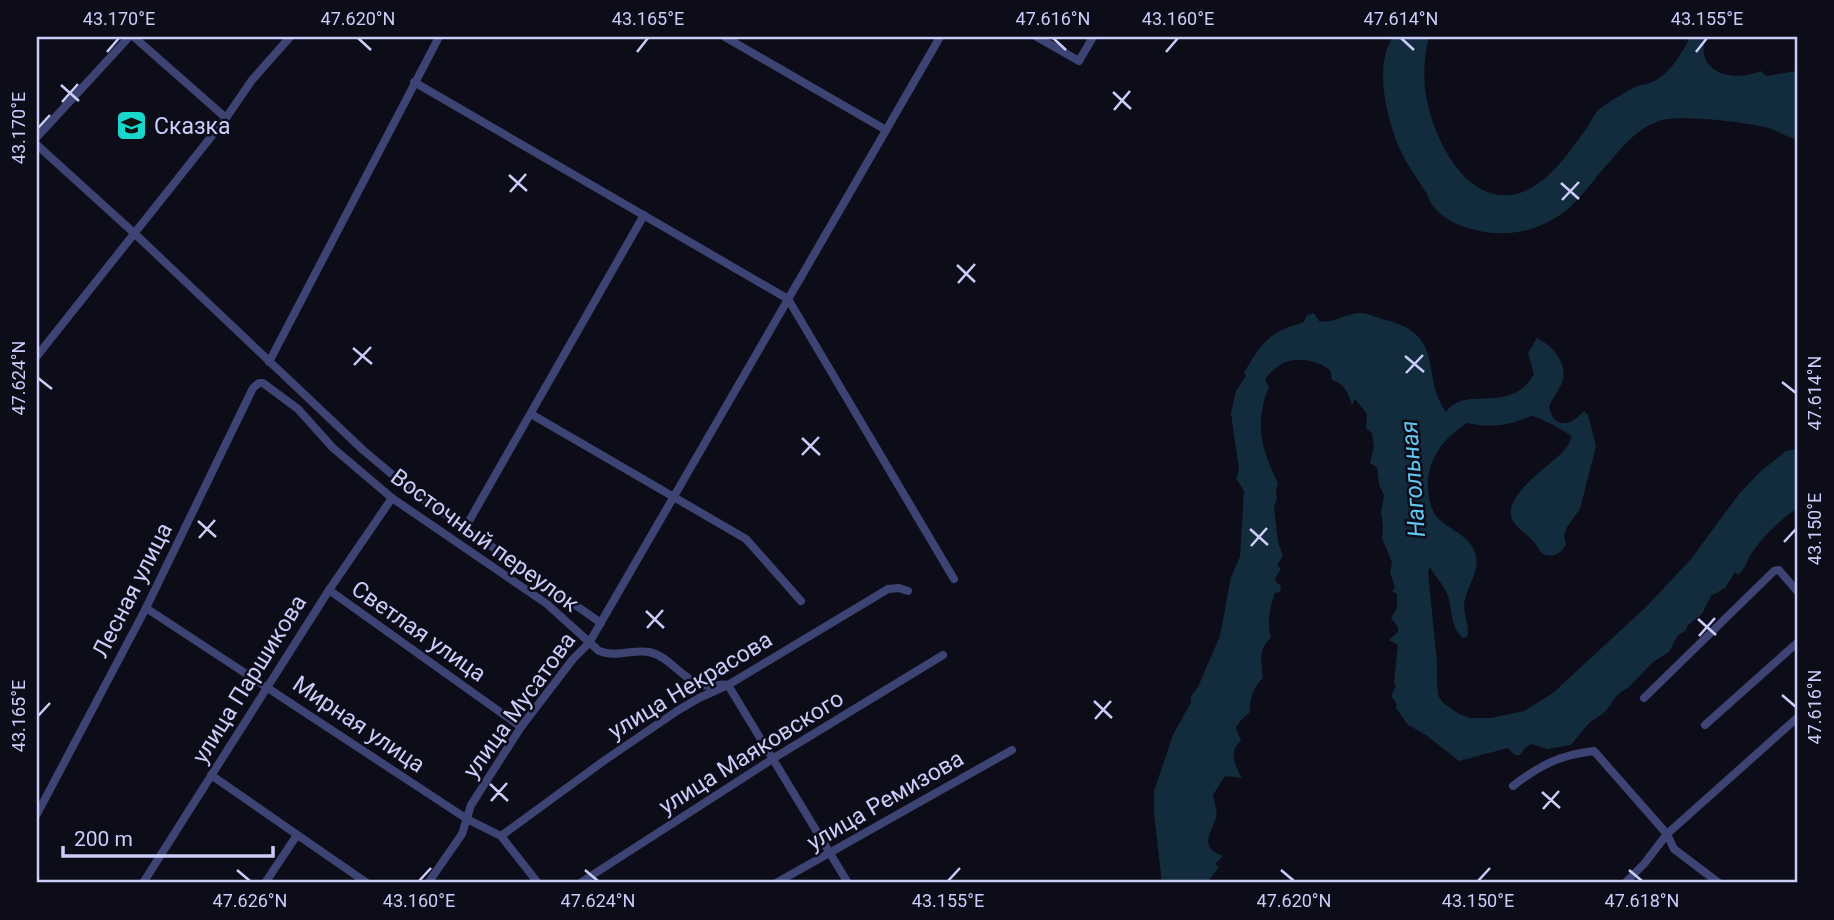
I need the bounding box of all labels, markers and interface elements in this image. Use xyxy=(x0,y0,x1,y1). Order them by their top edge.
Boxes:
text: 43.170°E xyxy=(83,8,155,29)
text: 47.620°N xyxy=(321,8,395,29)
text: 43.165°E xyxy=(612,8,684,29)
text: 47.616°N xyxy=(1016,8,1090,29)
text: 43.160°E xyxy=(1142,8,1214,29)
text: 47.614°N xyxy=(1364,8,1438,29)
text: 43.155°E xyxy=(1671,8,1743,29)
text: 43.170°E xyxy=(8,92,29,164)
school or university icon: Сказка xyxy=(114,109,148,143)
place label: Сказка xyxy=(154,113,231,140)
text: 47.624°N xyxy=(8,341,29,415)
text: 47.614°N xyxy=(1804,356,1825,430)
water label: Нагольная xyxy=(1395,420,1431,538)
street label: Восточный переулок xyxy=(386,463,584,618)
text: 43.150°E xyxy=(1804,493,1825,565)
street label: Лесная улица xyxy=(87,518,178,662)
street label: Светлая улица xyxy=(346,575,491,688)
street label: улица Паршикова xyxy=(187,590,312,768)
street label: улица Некрасова xyxy=(604,626,777,745)
street label: улица Мусатова xyxy=(458,627,581,783)
street label: Мирная улица xyxy=(288,670,430,779)
text: 47.616°N xyxy=(1804,670,1825,744)
text: 43.165°E xyxy=(8,680,29,752)
street label: улица Маяковского xyxy=(654,685,848,820)
street label: улица Ремизова xyxy=(802,745,968,856)
scale bar xyxy=(63,815,273,859)
text: 200 m xyxy=(74,827,133,851)
text: 47.626°N xyxy=(213,890,287,911)
text: 43.160°E xyxy=(383,890,455,911)
text: 47.624°N xyxy=(561,890,635,911)
text: 43.155°E xyxy=(912,890,984,911)
text: 47.620°N xyxy=(1257,890,1331,911)
text: 43.150°E xyxy=(1442,890,1514,911)
text: 47.618°N xyxy=(1605,890,1679,911)

